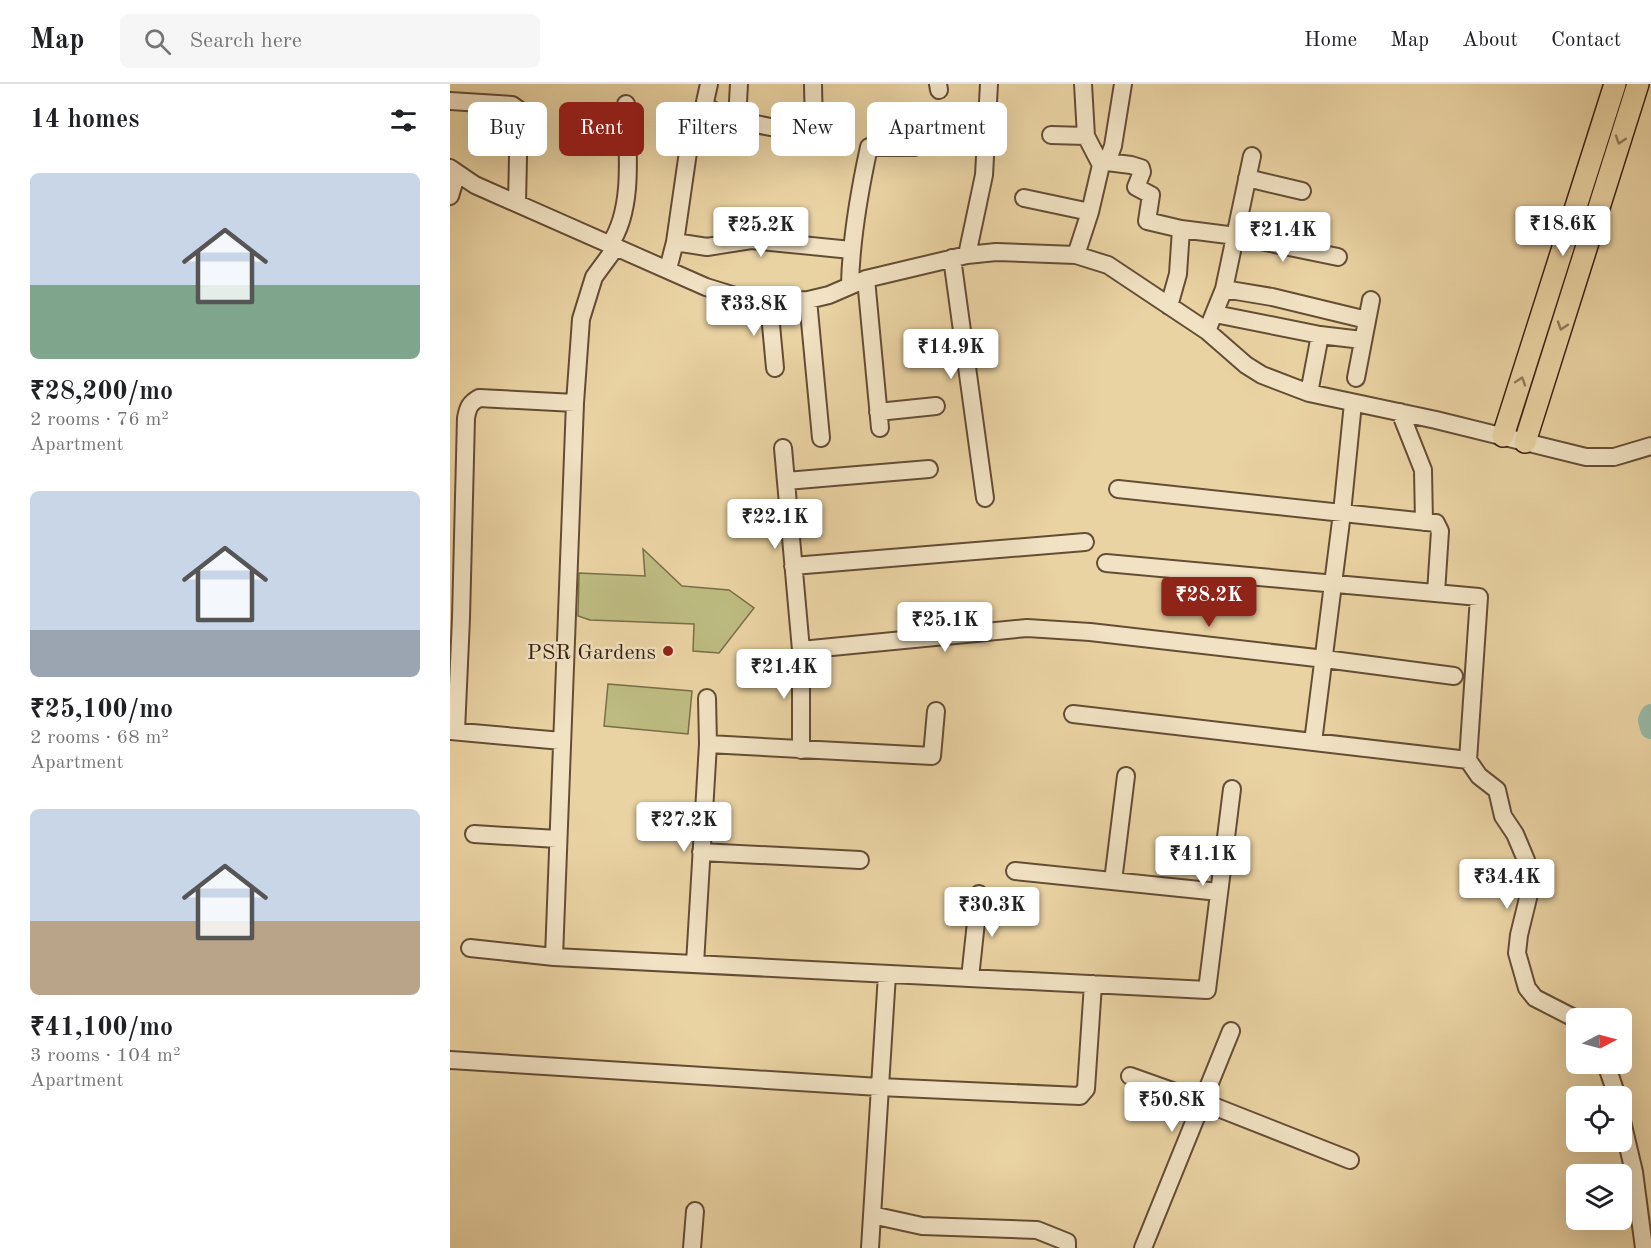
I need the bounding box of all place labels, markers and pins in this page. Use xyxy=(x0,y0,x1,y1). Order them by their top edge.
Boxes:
pin: ₹18.6K xyxy=(1514,206,1612,257)
pin: ₹25.2K xyxy=(712,207,810,258)
pin: ₹21.4K xyxy=(1234,212,1332,263)
pin: ₹33.8K xyxy=(705,286,803,337)
pin: ₹14.9K xyxy=(902,329,1000,380)
pin: ₹22.1K xyxy=(726,499,824,550)
pin: ₹28.2K xyxy=(1160,577,1258,628)
pin: ₹25.1K xyxy=(896,602,994,653)
place label: PSR Gardens xyxy=(527,642,656,664)
marker: PSR Gardens xyxy=(661,644,675,658)
pin: ₹21.4K xyxy=(735,649,833,700)
pin: ₹27.2K xyxy=(635,802,733,853)
pin: ₹41.1K xyxy=(1154,836,1252,887)
pin: ₹34.4K xyxy=(1458,859,1556,910)
pin: ₹30.3K xyxy=(943,887,1041,938)
pin: ₹50.8K xyxy=(1123,1082,1221,1133)

